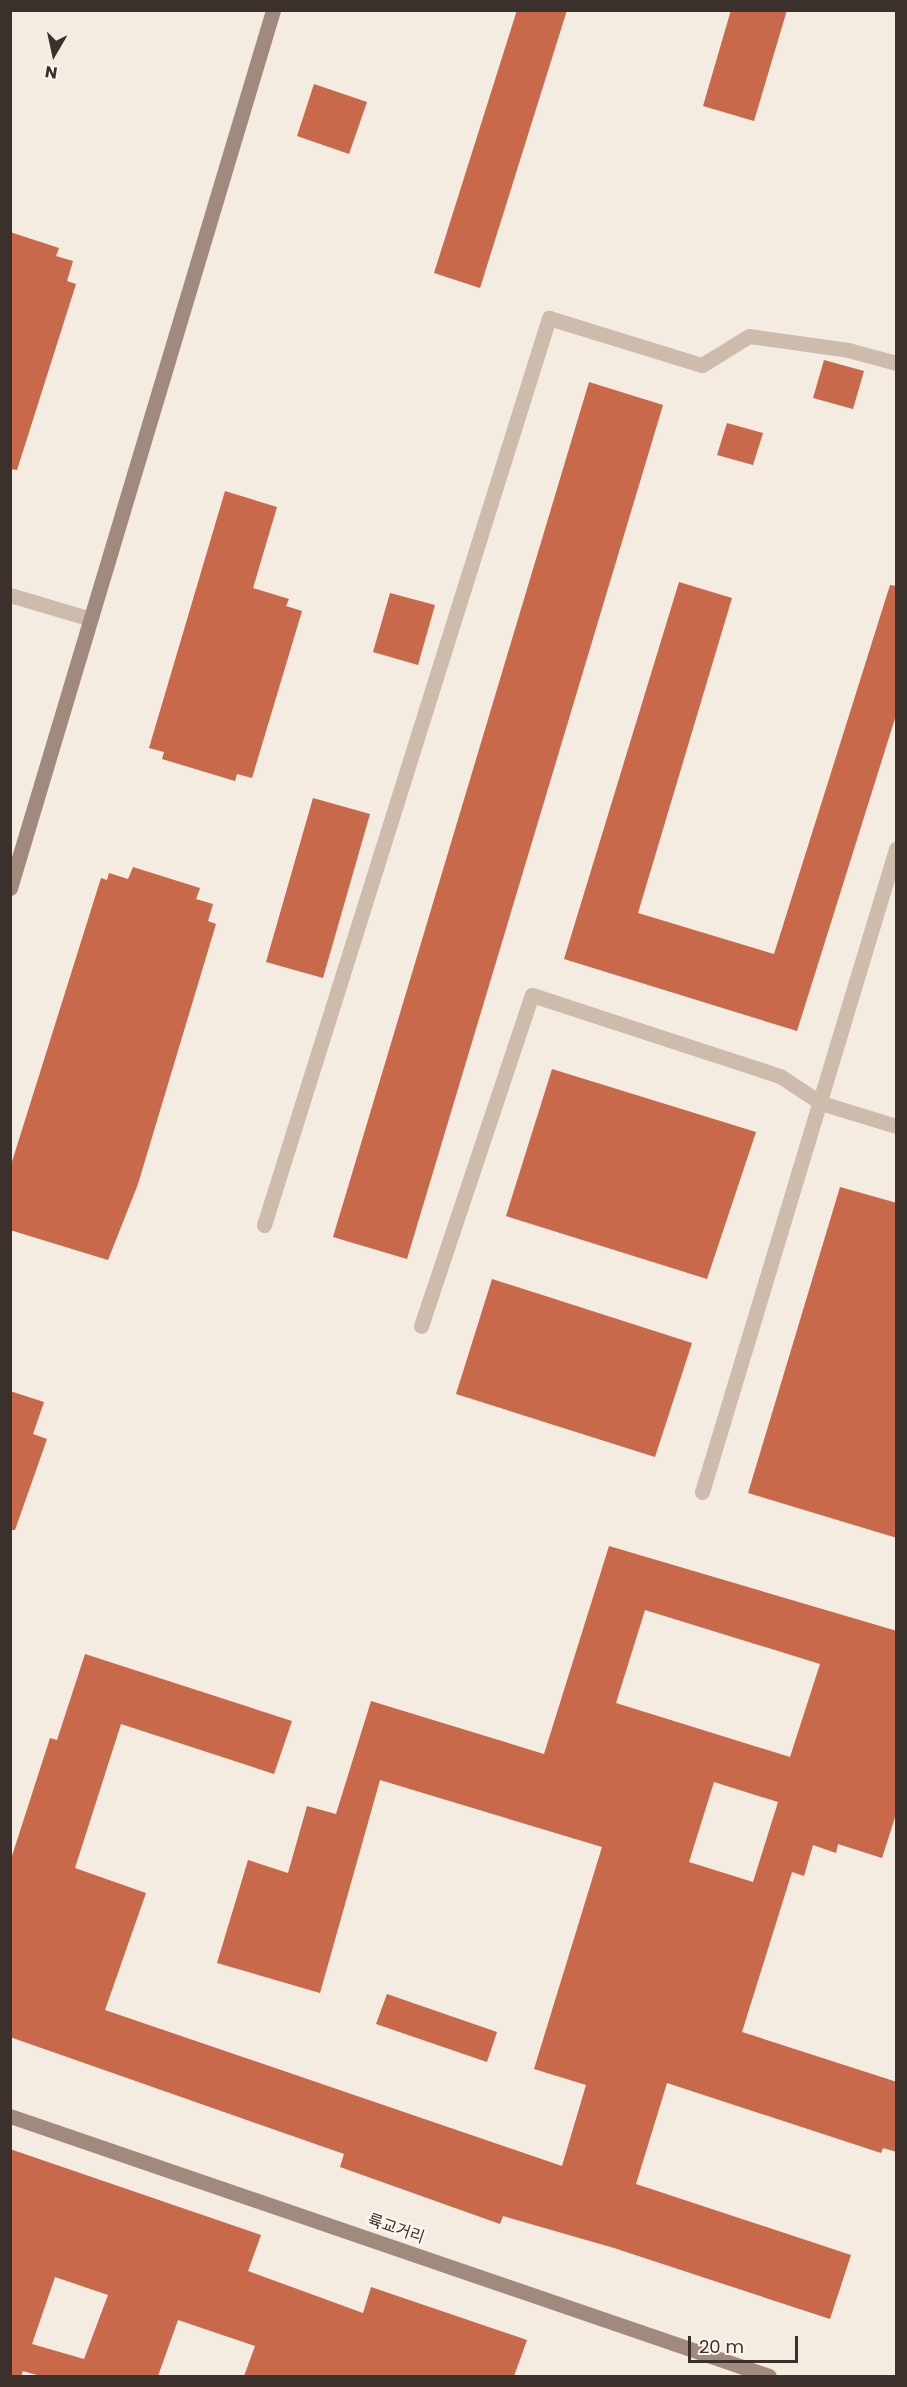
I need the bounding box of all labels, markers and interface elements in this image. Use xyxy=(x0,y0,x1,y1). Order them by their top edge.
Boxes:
north arrow xyxy=(24,24,84,84)
text: N xyxy=(43,60,59,85)
street label: 륙교거리 xyxy=(365,2210,427,2248)
scale bar xyxy=(691,2324,800,2362)
text: 20 m xyxy=(699,2334,744,2359)

